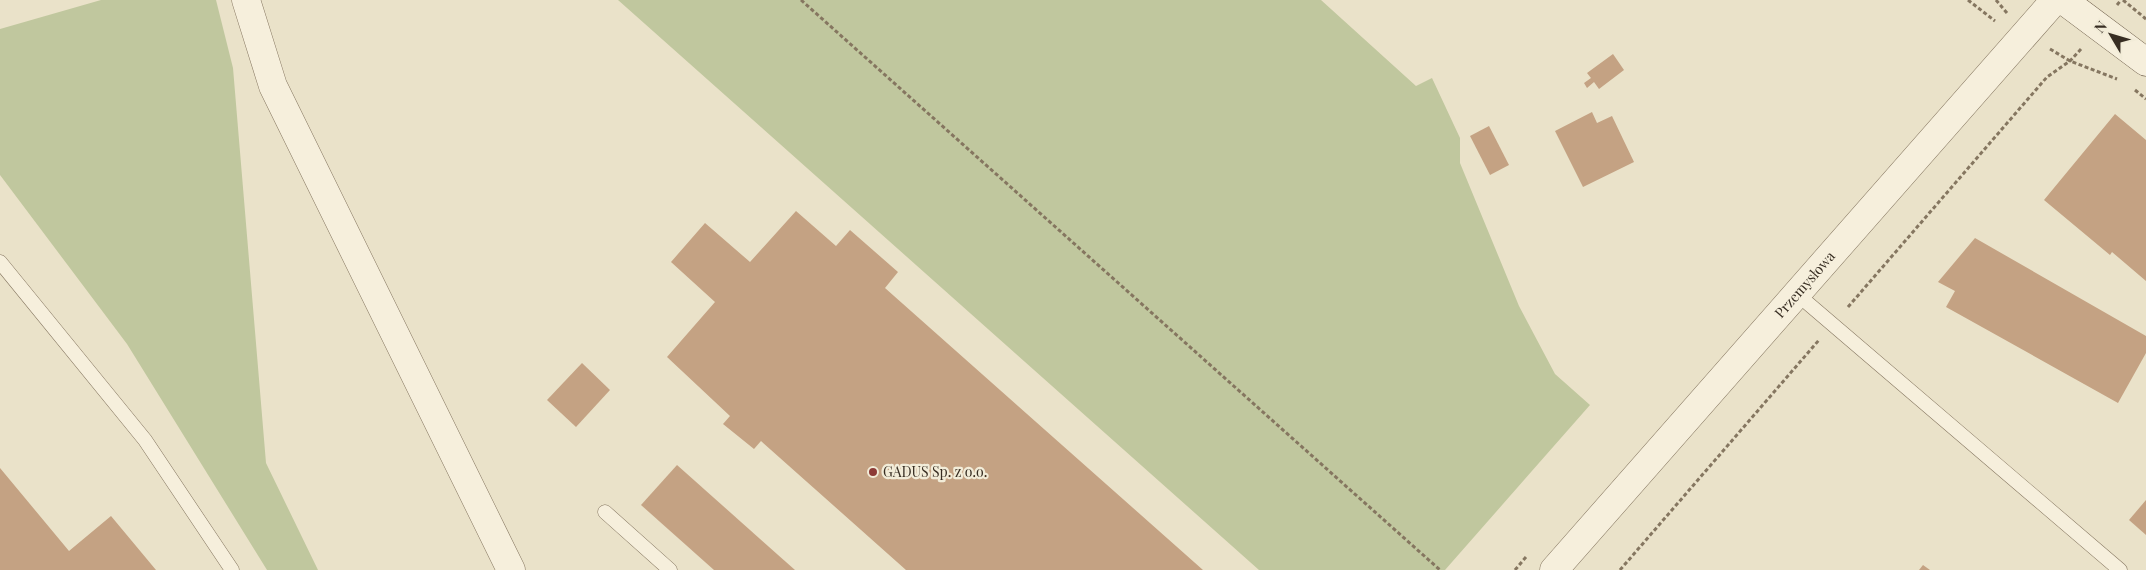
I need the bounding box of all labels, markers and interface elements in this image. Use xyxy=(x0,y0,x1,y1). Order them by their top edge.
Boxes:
north arrow xyxy=(2086,10,2136,60)
text: N xyxy=(2090,17,2111,37)
street label: Przemysłowa xyxy=(1770,247,1839,322)
place label: GADUS Sp. z o.o. xyxy=(883,462,987,481)
marker: GADUS Sp. z o.o. xyxy=(867,466,879,478)

